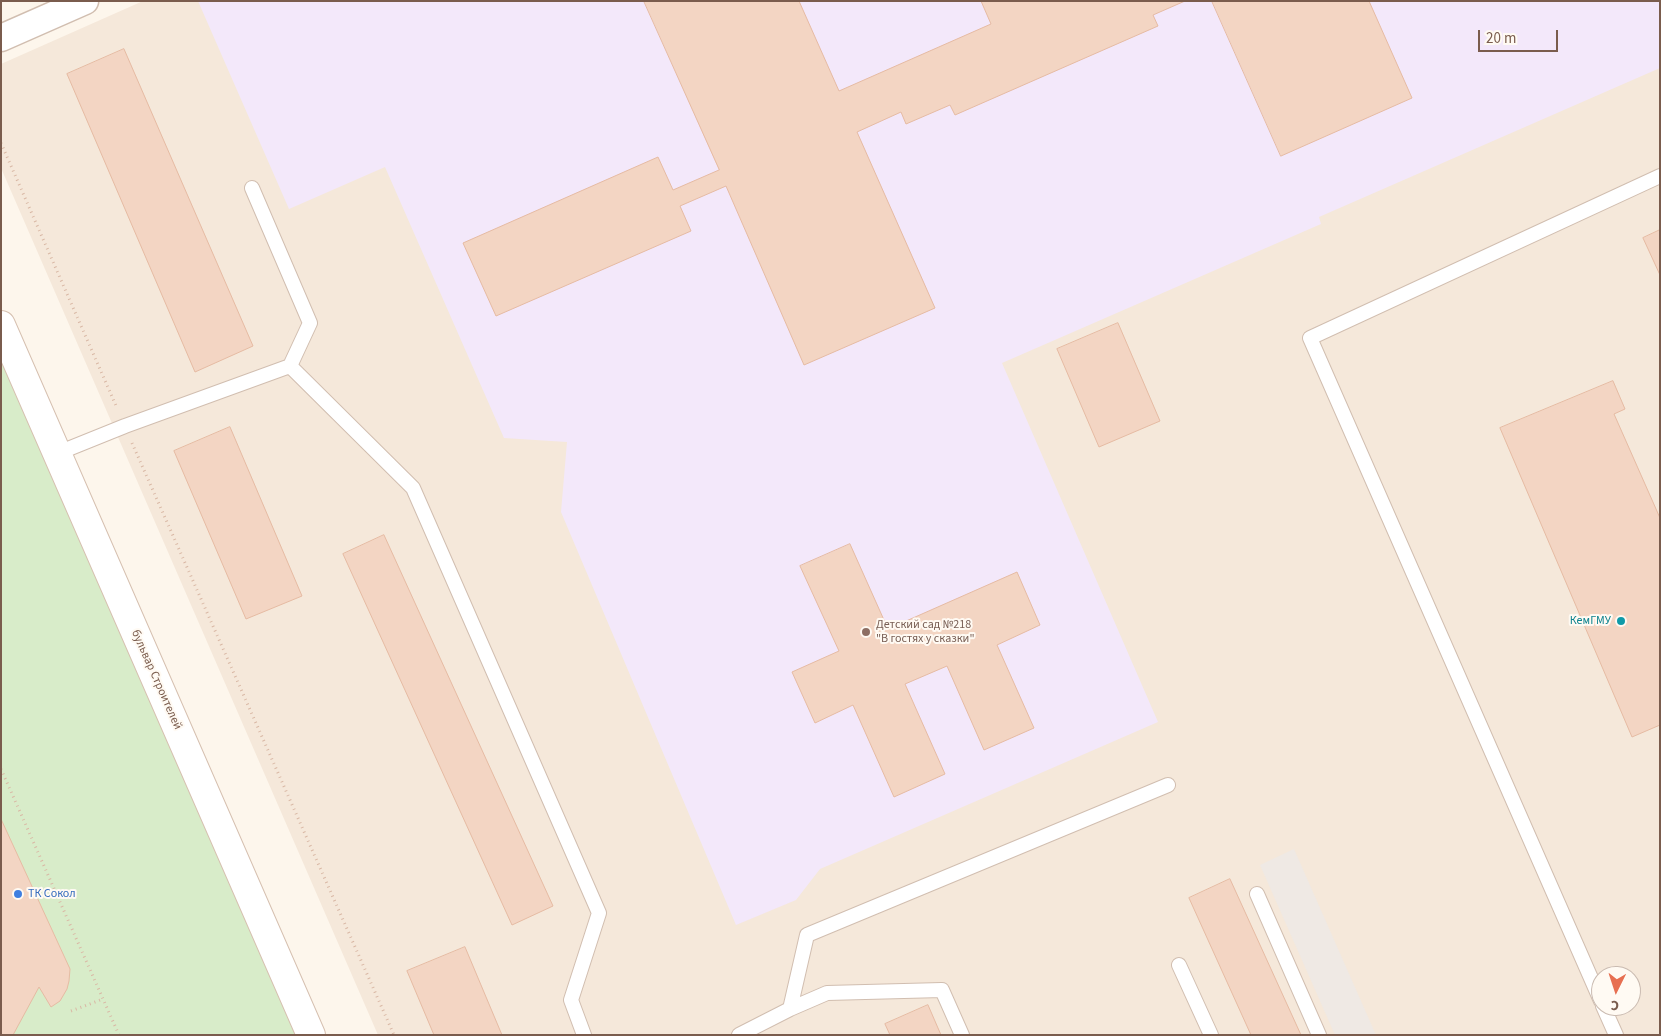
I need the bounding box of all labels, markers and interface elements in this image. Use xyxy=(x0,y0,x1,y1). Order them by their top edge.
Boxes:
scale bar xyxy=(1481,20,1561,52)
text: 20 m xyxy=(1486,28,1516,49)
place label: КемГМУ xyxy=(1570,614,1611,628)
marker: КемГМУ xyxy=(1615,615,1627,627)
place label: Детский сад №218 "В гостях у сказки" xyxy=(876,618,975,646)
marker: Детский сад №218 "В гостях у сказки" xyxy=(860,626,872,638)
street label: бульвар Строителей xyxy=(127,628,185,732)
place label: ТК Сокол xyxy=(28,887,76,901)
marker: ТК Сокол xyxy=(12,888,24,900)
north arrow xyxy=(1591,966,1641,1016)
text: С xyxy=(1610,995,1620,1015)

